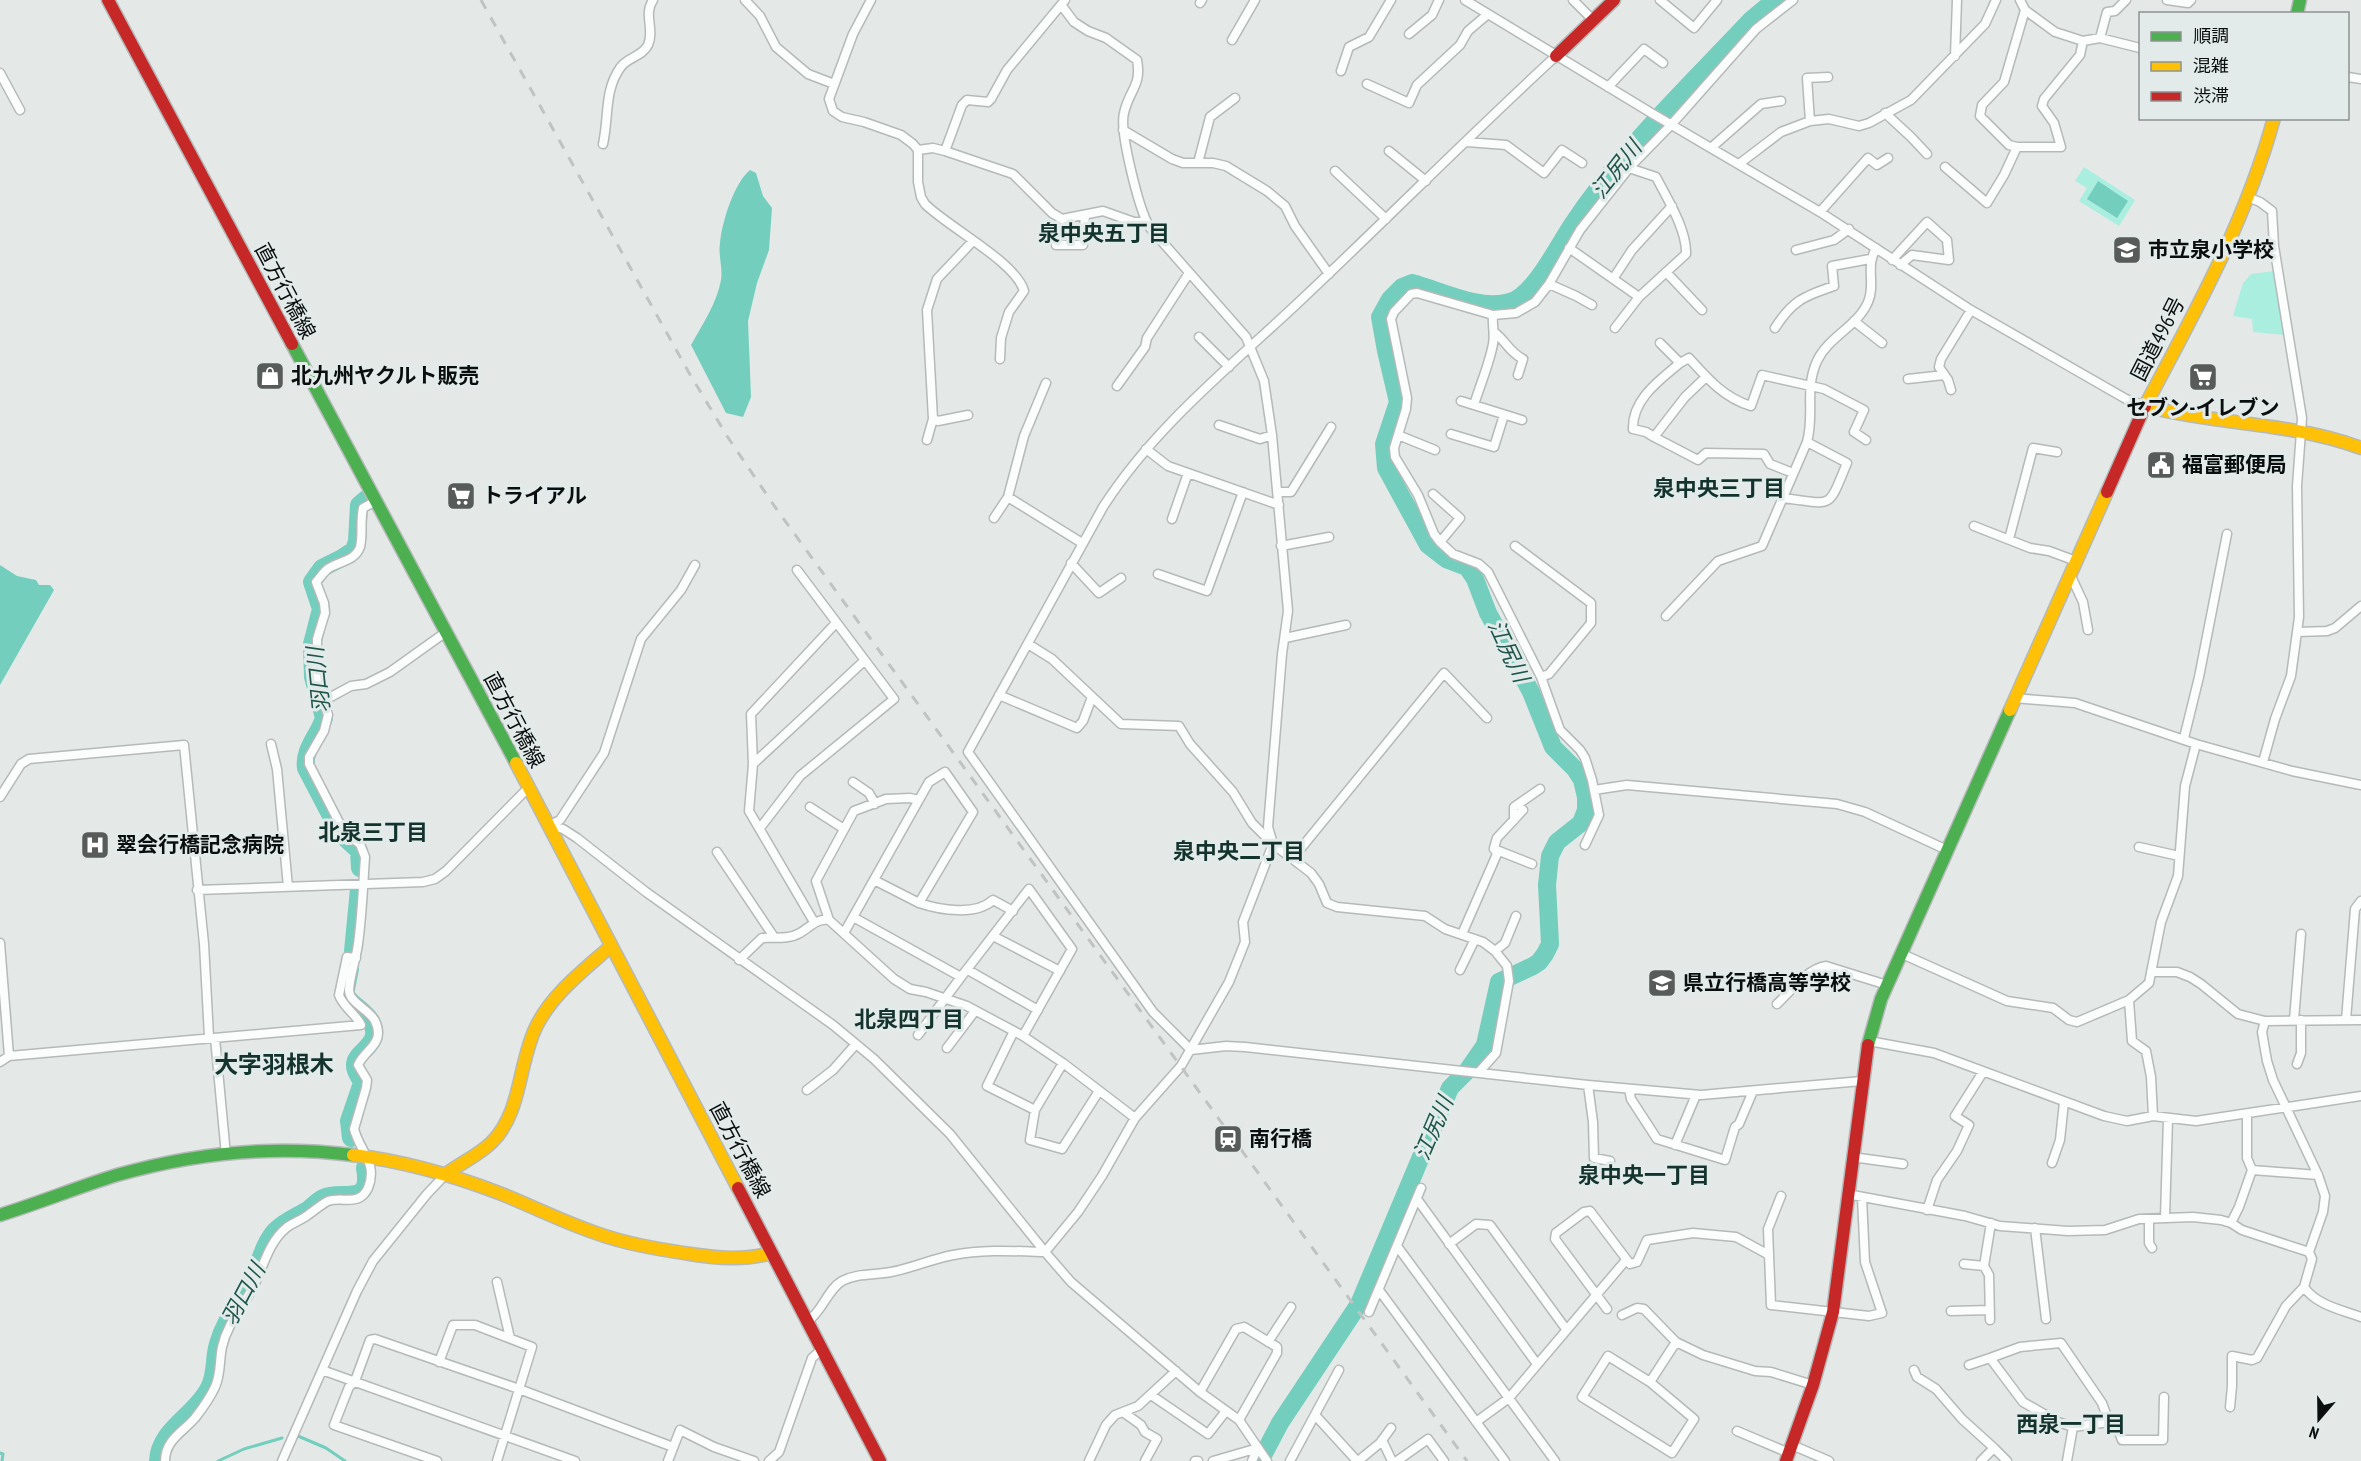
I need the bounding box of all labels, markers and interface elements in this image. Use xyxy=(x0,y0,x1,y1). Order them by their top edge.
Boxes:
legend xyxy=(2139,12,2349,120)
text: 順調 xyxy=(2193,24,2229,47)
text: 混雑 xyxy=(2193,54,2229,77)
text: 渋滞 xyxy=(2193,84,2229,107)
water label: 江尻川 xyxy=(1585,133,1649,204)
district label: 泉中央五丁目 xyxy=(1038,219,1170,247)
school or university icon: 市立泉小学校 xyxy=(2111,234,2143,266)
place label: 市立泉小学校 xyxy=(2148,236,2274,263)
street label: 直方行橋線 xyxy=(249,238,322,343)
street label: 国道496号 xyxy=(2125,292,2190,386)
shop icon: 北九州ヤクルト販売 xyxy=(254,360,286,392)
supermarket icon: セブン-イレブン xyxy=(2187,361,2219,393)
place label: 北九州ヤクルト販売 xyxy=(291,362,479,389)
place label: セブン-イレブン xyxy=(2126,394,2280,421)
public building icon: 福富郵便局 xyxy=(2145,449,2177,481)
place label: 福富郵便局 xyxy=(2182,451,2287,478)
district label: 泉中央三丁目 xyxy=(1653,474,1785,502)
supermarket icon: トライアル xyxy=(445,480,477,512)
place label: トライアル xyxy=(482,482,587,509)
water label: 江尻川 xyxy=(1482,615,1536,689)
water label: 羽口川 xyxy=(300,644,335,714)
street label: 直方行橋線 xyxy=(478,667,551,772)
district label: 北泉三丁目 xyxy=(318,818,428,846)
hospital icon: 翠会行橋記念病院 xyxy=(79,829,111,861)
place label: 翠会行橋記念病院 xyxy=(116,831,284,858)
district label: 泉中央二丁目 xyxy=(1173,837,1305,865)
school or university icon: 県立行橋高等学校 xyxy=(1646,967,1678,999)
place label: 県立行橋高等学校 xyxy=(1683,969,1851,996)
district label: 北泉四丁目 xyxy=(854,1005,964,1033)
district label: 大字羽根木 xyxy=(214,1049,334,1080)
water label: 江尻川 xyxy=(1407,1090,1460,1164)
street label: 直方行橋線 xyxy=(704,1097,777,1202)
station icon: 南行橋 xyxy=(1212,1123,1244,1155)
place label: 南行橋 xyxy=(1249,1125,1312,1152)
district label: 泉中央一丁目 xyxy=(1578,1161,1710,1189)
water label: 羽口川 xyxy=(215,1257,272,1330)
north arrow xyxy=(2289,1389,2349,1449)
district label: 西泉一丁目 xyxy=(2016,1410,2126,1438)
text: N xyxy=(2306,1422,2321,1444)

